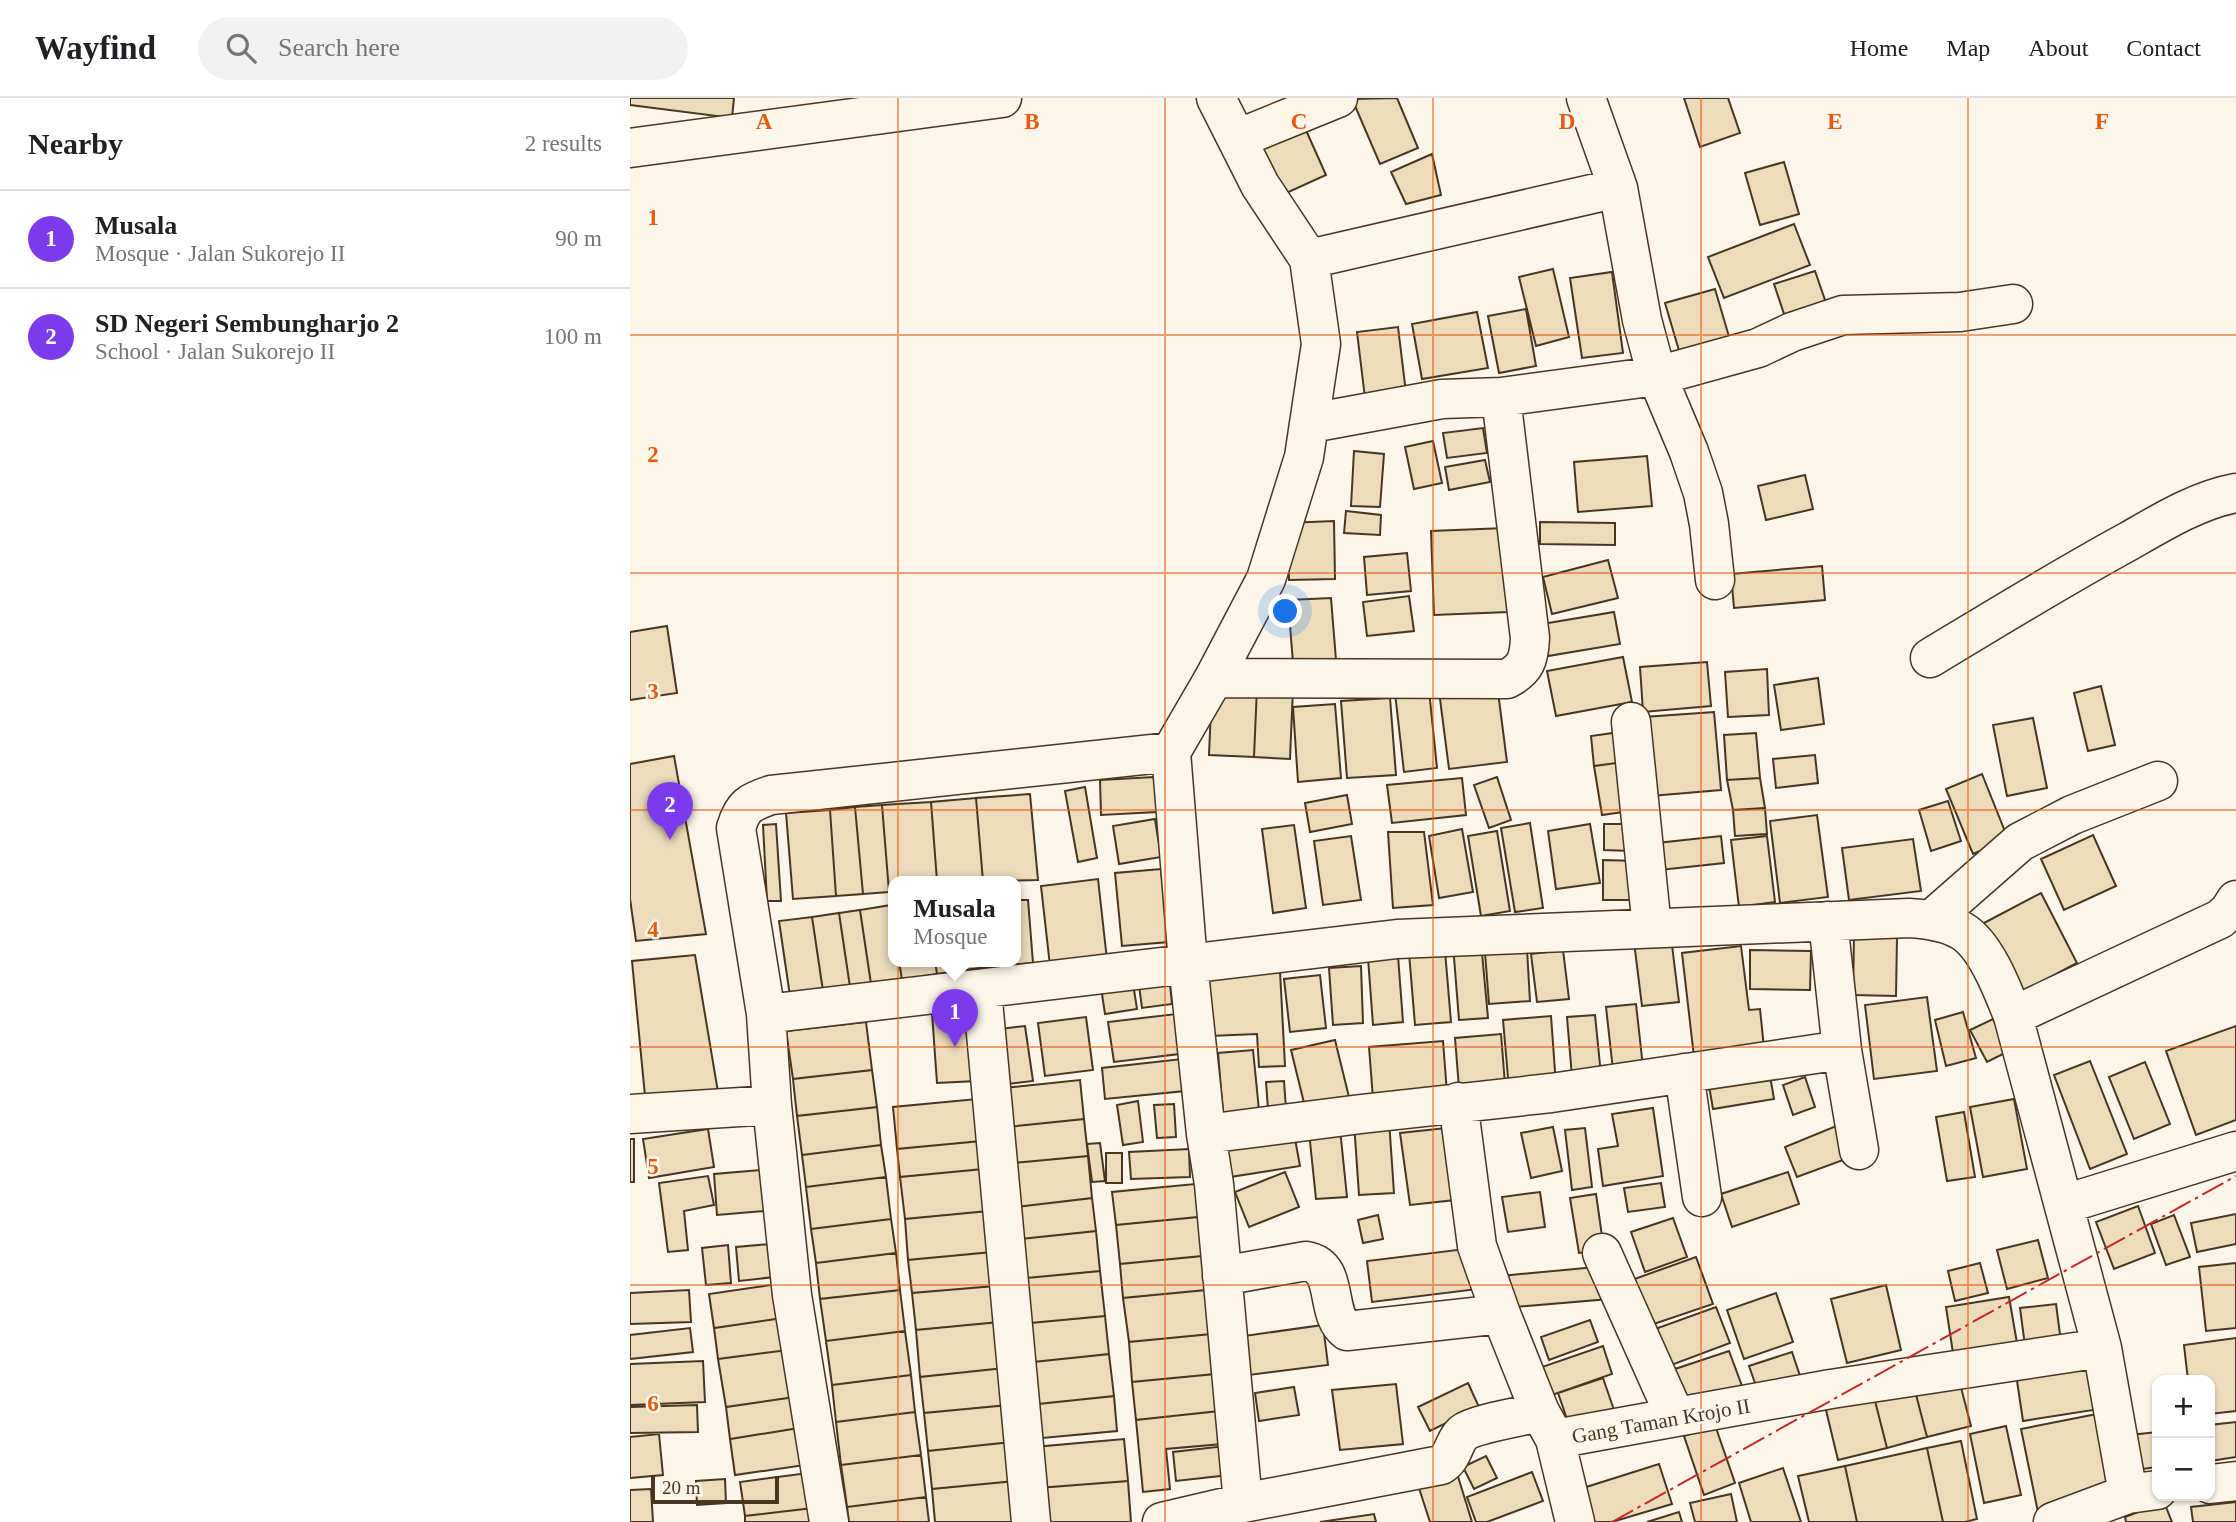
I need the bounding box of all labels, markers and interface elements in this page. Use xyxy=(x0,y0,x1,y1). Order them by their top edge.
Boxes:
search box xyxy=(198,17,688,80)
icon: search xyxy=(222,29,260,67)
text: Wayfind xyxy=(35,30,156,66)
text: Search here xyxy=(278,33,400,62)
text: Home xyxy=(1850,35,1908,61)
text: Map xyxy=(1946,35,1990,61)
text: About xyxy=(2028,35,2088,61)
text: Contact xyxy=(2126,35,2201,61)
text: A xyxy=(756,109,773,134)
text: B xyxy=(1024,109,1040,134)
text: C xyxy=(1291,109,1307,134)
text: D xyxy=(1559,109,1575,134)
text: E xyxy=(1827,109,1843,134)
text: F xyxy=(2095,109,2109,134)
text: Nearby xyxy=(28,127,123,160)
text: 2 results xyxy=(525,131,602,156)
text: 1 xyxy=(647,205,659,230)
text: Musala xyxy=(95,211,177,240)
text: 1 xyxy=(45,226,57,251)
text: 90 m xyxy=(555,226,602,251)
text: Mosque · Jalan Sukorejo II xyxy=(95,241,345,266)
text: SD Negeri Sembungharjo 2 xyxy=(95,309,399,338)
text: 2 xyxy=(45,324,57,349)
text: 100 m xyxy=(544,324,602,349)
text: School · Jalan Sukorejo II xyxy=(95,339,335,364)
text: 2 xyxy=(647,442,659,467)
your location xyxy=(1268,594,1302,628)
text: 3 xyxy=(647,679,659,704)
pin: 2 xyxy=(647,782,693,840)
popup xyxy=(888,876,1021,967)
text: Musala xyxy=(913,894,996,923)
text: 4 xyxy=(647,917,659,942)
text: Mosque xyxy=(913,924,987,949)
pin: 1 xyxy=(932,989,978,1047)
text: 5 xyxy=(647,1154,659,1179)
map controls xyxy=(2152,1375,2215,1501)
button: + xyxy=(2152,1375,2215,1438)
text: 6 xyxy=(647,1391,659,1416)
street label: Gang Taman Krojo II xyxy=(1570,1393,1752,1449)
button: − xyxy=(2152,1438,2215,1501)
scale bar xyxy=(651,1473,779,1505)
text: 20 m xyxy=(662,1477,701,1498)

